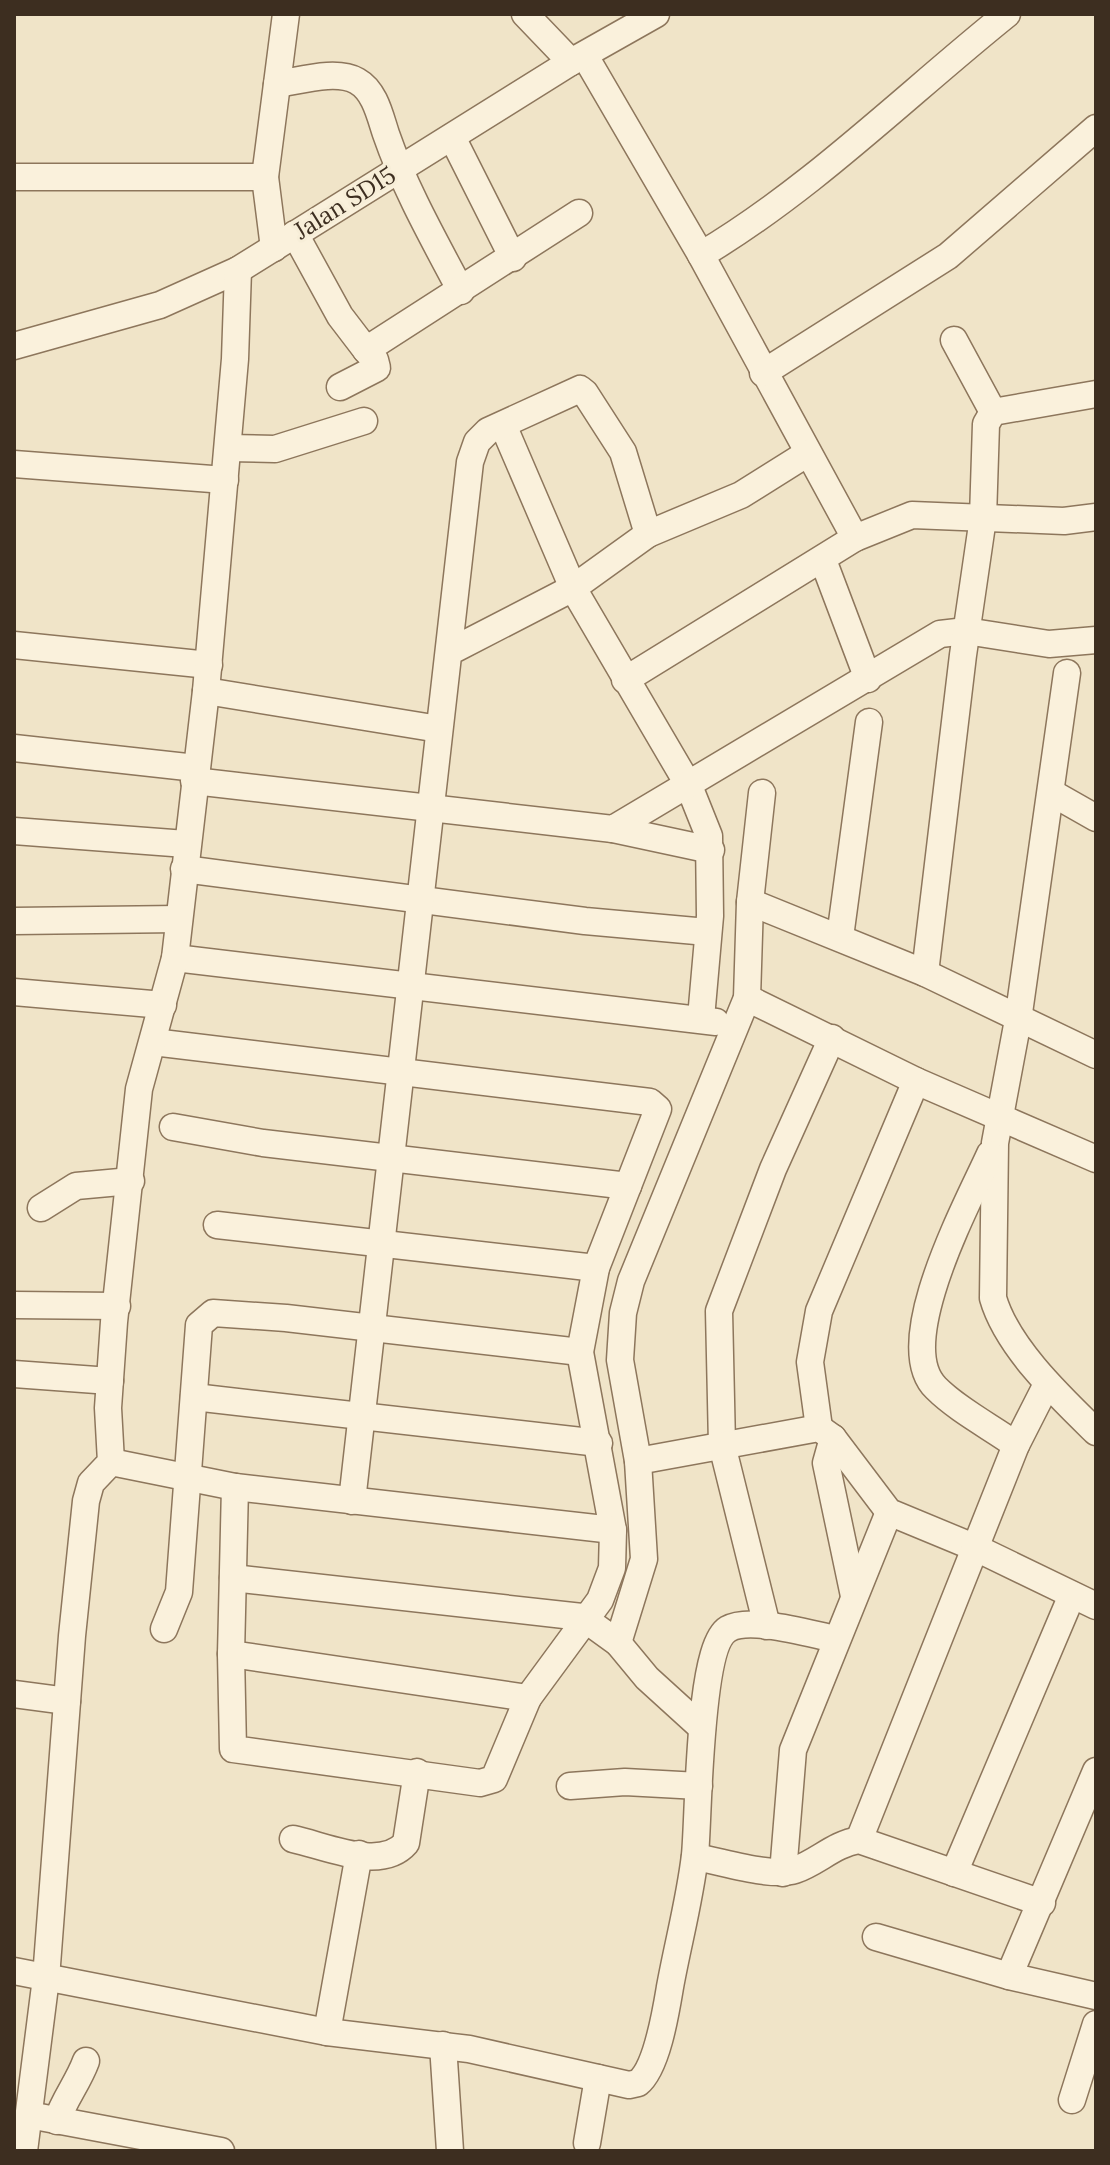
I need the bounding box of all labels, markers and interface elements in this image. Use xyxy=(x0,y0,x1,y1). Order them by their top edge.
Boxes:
street label: Jalan SD15 xyxy=(287,159,401,246)

